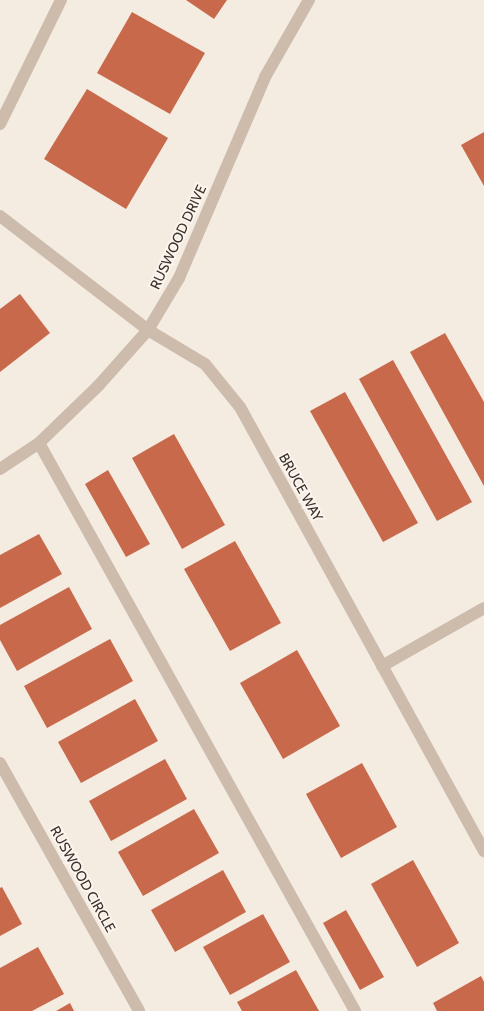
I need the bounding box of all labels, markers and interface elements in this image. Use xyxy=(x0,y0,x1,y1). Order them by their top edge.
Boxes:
street label: RUSWOOD DRIVE xyxy=(146,182,210,292)
street label: BRUCE WAY xyxy=(276,450,326,524)
street label: RUSWOOD CIRCLE xyxy=(47,823,119,935)

